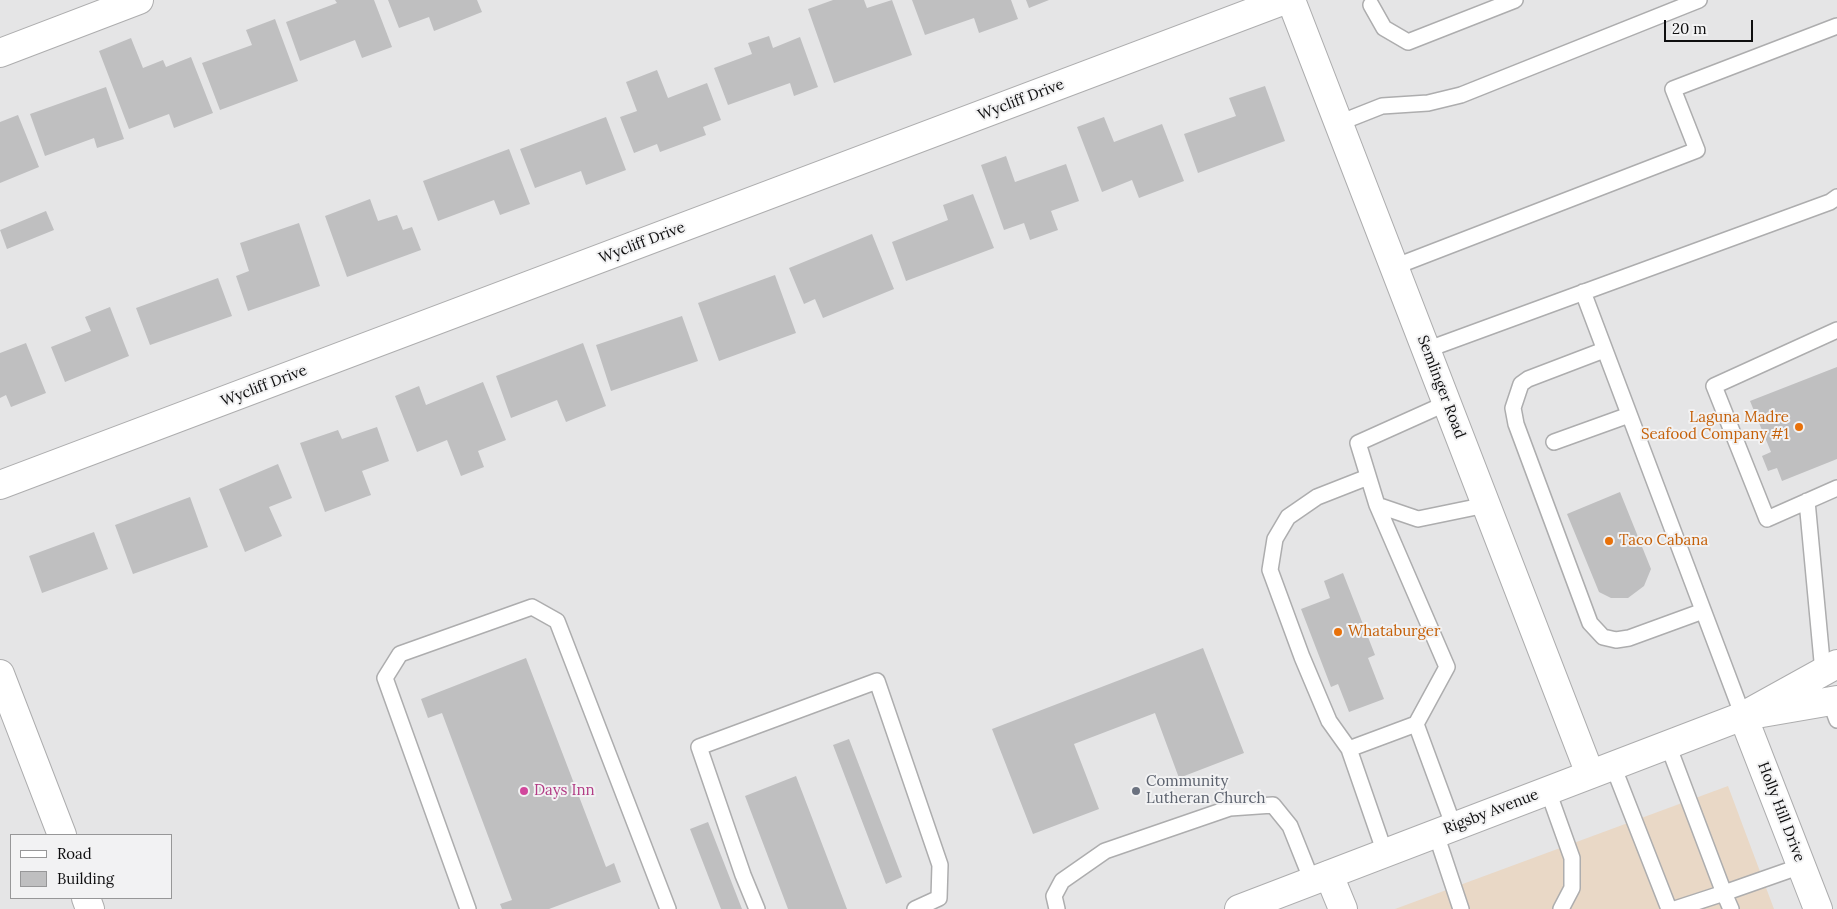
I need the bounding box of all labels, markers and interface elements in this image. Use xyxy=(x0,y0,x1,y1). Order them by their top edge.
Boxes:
scale bar xyxy=(1667,10,1756,42)
text: 20 m xyxy=(1672,19,1707,38)
street label: Wycliff Drive xyxy=(976,75,1066,125)
street label: Wycliff Drive xyxy=(597,218,687,268)
street label: Semlinger Road xyxy=(1413,333,1469,441)
street label: Wycliff Drive xyxy=(219,361,309,411)
place label: Laguna Madre Seafood Company #1 xyxy=(1641,409,1789,444)
marker: Laguna Madre Seafood Company #1 xyxy=(1793,421,1805,433)
place label: Taco Cabana xyxy=(1619,532,1708,550)
marker: Taco Cabana xyxy=(1603,535,1615,547)
place label: Whataburger xyxy=(1348,623,1440,641)
marker: Whataburger xyxy=(1332,626,1344,638)
street label: Holly Hill Drive xyxy=(1754,760,1808,864)
place label: Community Lutheran Church xyxy=(1146,773,1266,808)
place label: Days Inn xyxy=(534,782,595,800)
marker: Days Inn xyxy=(518,785,530,797)
marker: Community Lutheran Church xyxy=(1130,785,1142,797)
street label: Rigsby Avenue xyxy=(1441,786,1541,838)
legend xyxy=(10,834,172,899)
text: Road xyxy=(57,844,92,863)
text: Building xyxy=(57,869,114,888)

